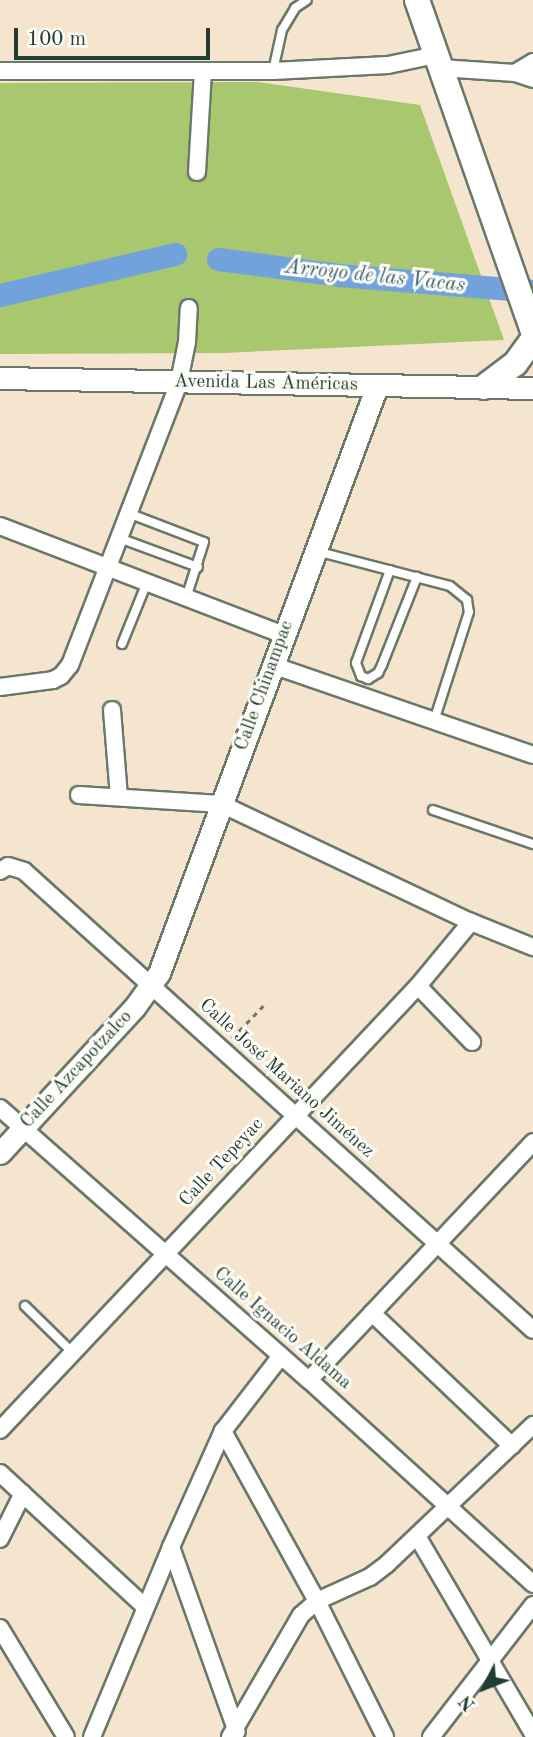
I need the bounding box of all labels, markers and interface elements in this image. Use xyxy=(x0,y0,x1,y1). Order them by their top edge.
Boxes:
scale bar xyxy=(18,14,214,58)
text: 100 m xyxy=(27,29,86,50)
water label: Arroyo de las Vacas xyxy=(283,255,467,299)
street label: Avenida Las Américas xyxy=(174,371,358,397)
street label: Calle Chinampac xyxy=(231,618,299,754)
street label: Calle José Mariano Jiménez xyxy=(194,994,378,1164)
street label: Calle Azcapotzalco xyxy=(16,1006,138,1134)
street label: Calle Tepeyac xyxy=(175,1114,269,1212)
street label: Calle Ignacio Aldama xyxy=(208,1263,356,1395)
north arrow xyxy=(449,1653,519,1723)
text: N xyxy=(456,1691,480,1714)

